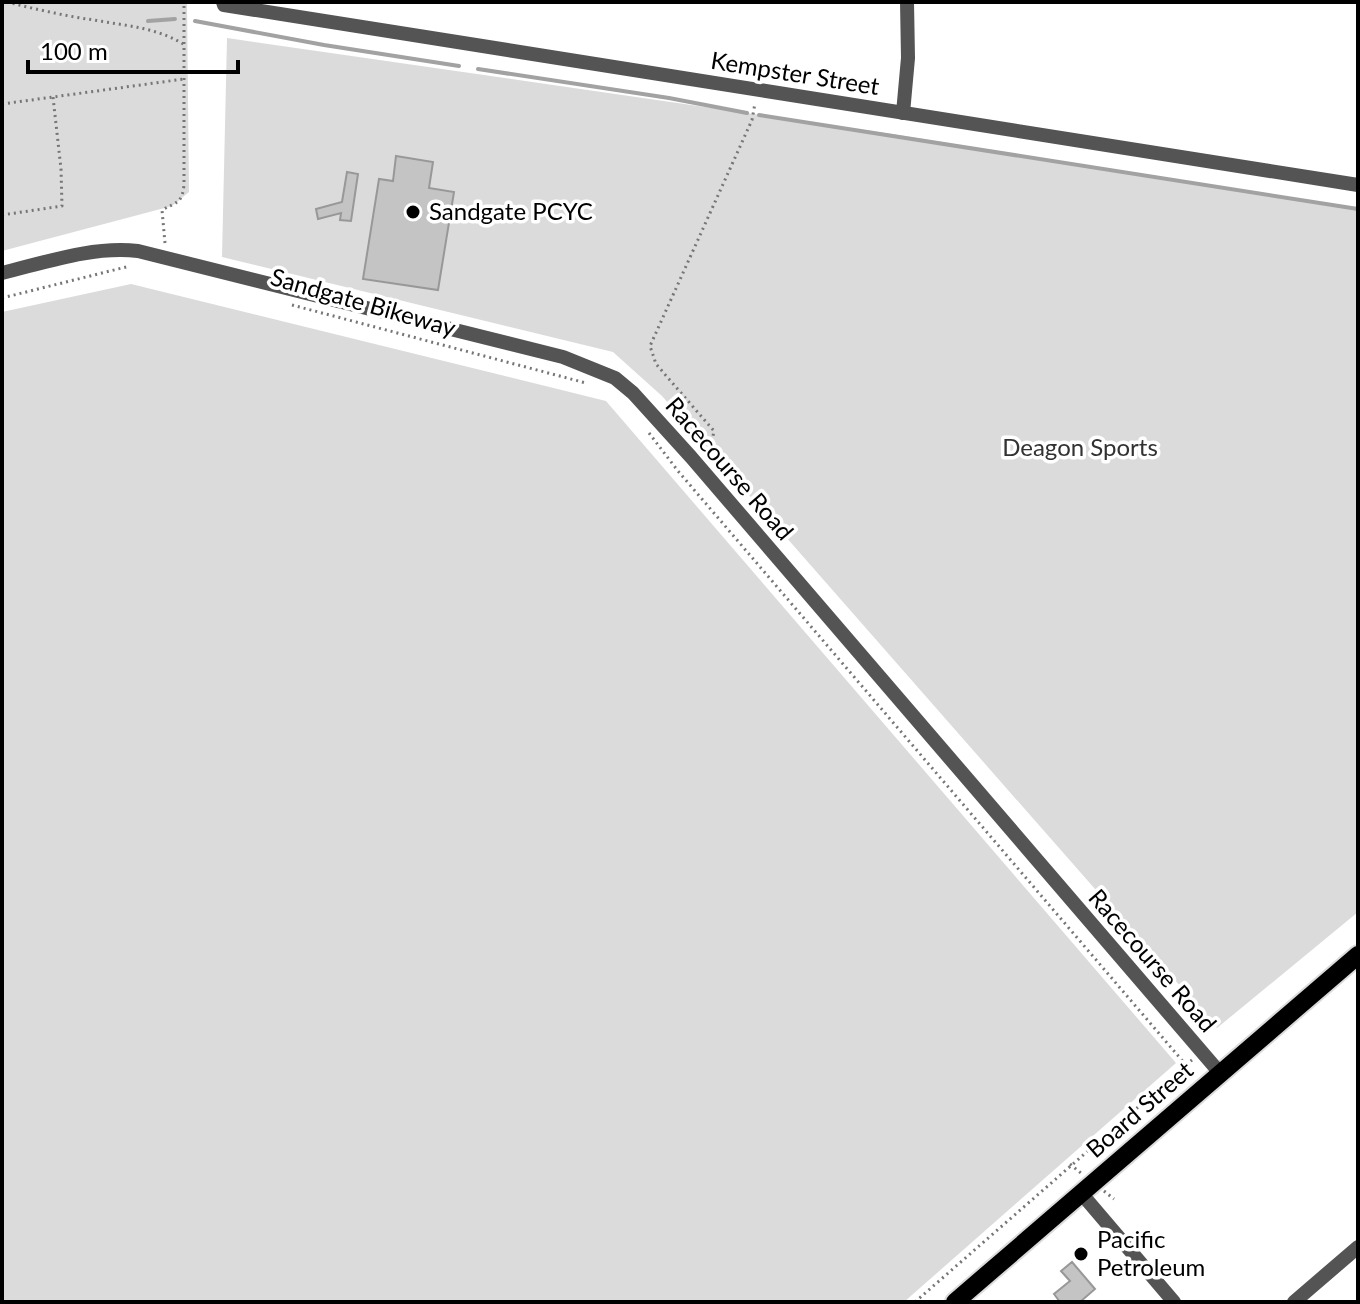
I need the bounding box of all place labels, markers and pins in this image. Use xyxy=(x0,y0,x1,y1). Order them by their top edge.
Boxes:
place label: Sandgate PCYC xyxy=(429,196,593,225)
marker: Sandgate PCYC xyxy=(404,203,422,221)
place label: Pacific Petroleum xyxy=(1097,1224,1205,1281)
marker: Pacific Petroleum xyxy=(1072,1245,1090,1263)

